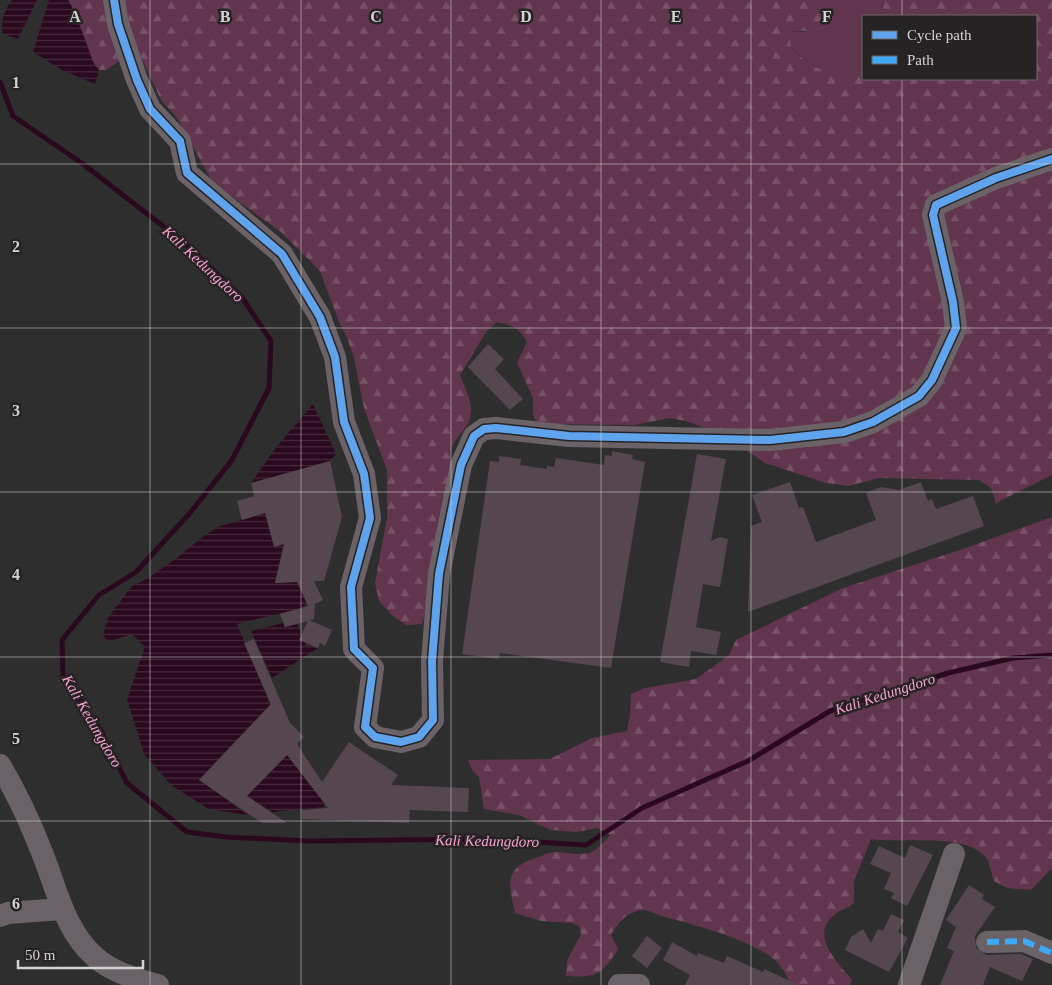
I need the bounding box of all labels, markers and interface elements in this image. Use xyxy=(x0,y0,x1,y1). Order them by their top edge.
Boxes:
text: A xyxy=(69,8,81,25)
text: B xyxy=(220,8,231,25)
text: C xyxy=(370,8,382,25)
text: D xyxy=(520,8,532,25)
text: E xyxy=(671,8,681,25)
text: F xyxy=(822,8,832,25)
legend xyxy=(862,15,1037,80)
text: Cycle path xyxy=(907,27,972,43)
text: Path xyxy=(907,52,934,68)
text: 1 xyxy=(12,74,20,91)
water label: Kali Kedungdoro xyxy=(159,222,247,306)
text: 2 xyxy=(12,238,20,255)
text: 3 xyxy=(12,402,20,419)
text: 4 xyxy=(12,566,20,583)
water label: Kali Kedungdoro xyxy=(832,670,937,718)
water label: Kali Kedungdoro xyxy=(59,671,125,770)
text: 5 xyxy=(12,730,20,747)
water label: Kali Kedungdoro xyxy=(434,832,540,850)
text: 6 xyxy=(12,895,20,912)
scale bar xyxy=(18,938,142,970)
text: 50 m xyxy=(25,947,56,963)

